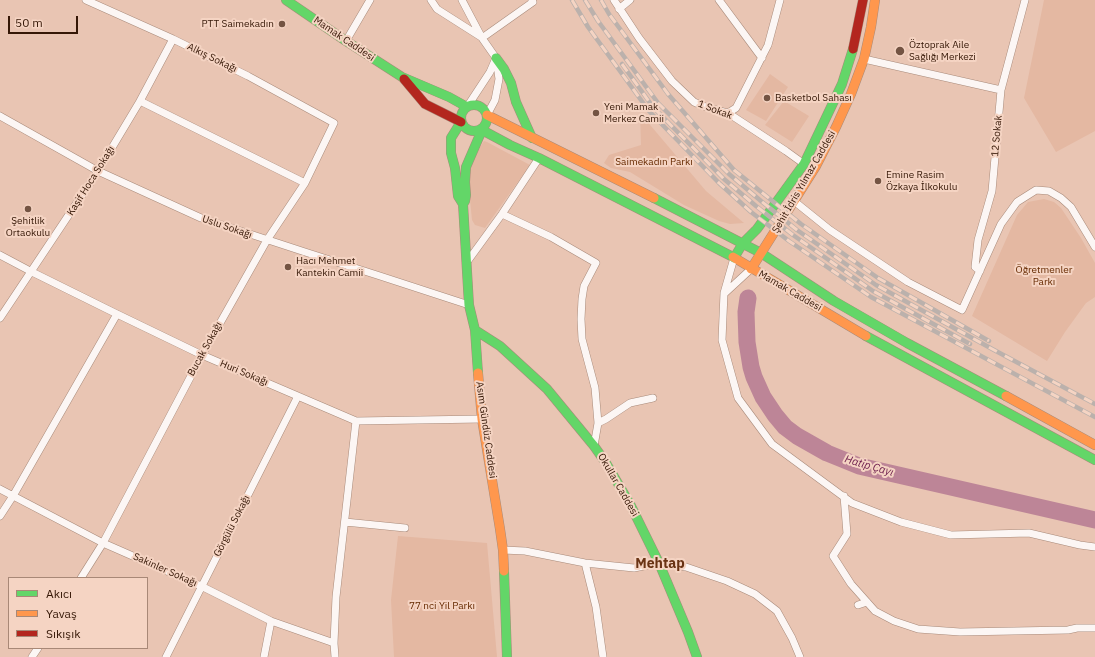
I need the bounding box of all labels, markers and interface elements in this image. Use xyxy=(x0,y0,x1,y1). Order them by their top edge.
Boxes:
scale bar xyxy=(10,8,80,34)
street label: Mamak Caddesi xyxy=(311,14,377,64)
text: 50 m xyxy=(15,15,43,30)
place label: PTT Saimekadın xyxy=(202,18,274,30)
marker: PTT Saimekadın xyxy=(277,19,287,29)
place label: Öztoprak Aile Sağlığı Merkezi xyxy=(909,39,976,62)
street label: Alkış Sokağı xyxy=(185,41,239,75)
marker: Öztoprak Aile Sağlığı Merkezi xyxy=(894,45,906,57)
place label: Basketbol Sahası xyxy=(775,92,852,104)
marker: Basketbol Sahası xyxy=(762,93,772,103)
street label: 1 Sokak xyxy=(696,98,734,122)
place label: Yeni Mamak Merkez Camii xyxy=(604,101,664,124)
marker: Yeni Mamak Merkez Camii xyxy=(591,108,601,118)
street label: 12 Sokak xyxy=(989,115,1005,157)
street label: Şehit İdris Yılmaz Caddesi xyxy=(770,129,838,235)
street label: Kaşif Hoca Sokağı xyxy=(65,144,117,218)
park label: Saimekadın Parkı xyxy=(615,156,693,168)
place label: Emine Rasim Özkaya İlkokulu xyxy=(886,169,957,192)
marker: Emine Rasim Özkaya İlkokulu xyxy=(873,176,883,186)
marker: Şehitlik Ortaokulu xyxy=(23,204,33,214)
street label: Uslu Sokağı xyxy=(200,213,254,241)
place label: Şehitlik Ortaokulu xyxy=(6,215,50,238)
place label: Hacı Mehmet Kantekin Camii xyxy=(296,255,363,278)
marker: Hacı Mehmet Kantekin Camii xyxy=(283,262,293,272)
park label: Öğretmenler Parkı xyxy=(1016,264,1072,288)
street label: Mamak Caddesi xyxy=(756,268,824,314)
street label: Bucak Sokağı xyxy=(185,320,225,378)
street label: Huri Sokağı xyxy=(218,358,270,388)
street label: Asım Gündüz Caddesi xyxy=(473,381,499,479)
street label: Okullar Caddesi xyxy=(595,451,641,519)
water label: Hatip Çayı xyxy=(843,453,895,479)
street label: Görgülü Sokağı xyxy=(211,493,253,559)
street label: Sakinler Sokağı xyxy=(131,551,199,589)
district label: Mehtap xyxy=(635,556,685,572)
legend xyxy=(8,577,148,649)
text: Akıcı xyxy=(46,586,72,601)
park label: 77 nci Yil Parkı xyxy=(409,600,475,612)
text: Yavaş xyxy=(46,606,77,621)
text: Sıkışık xyxy=(46,626,80,641)

